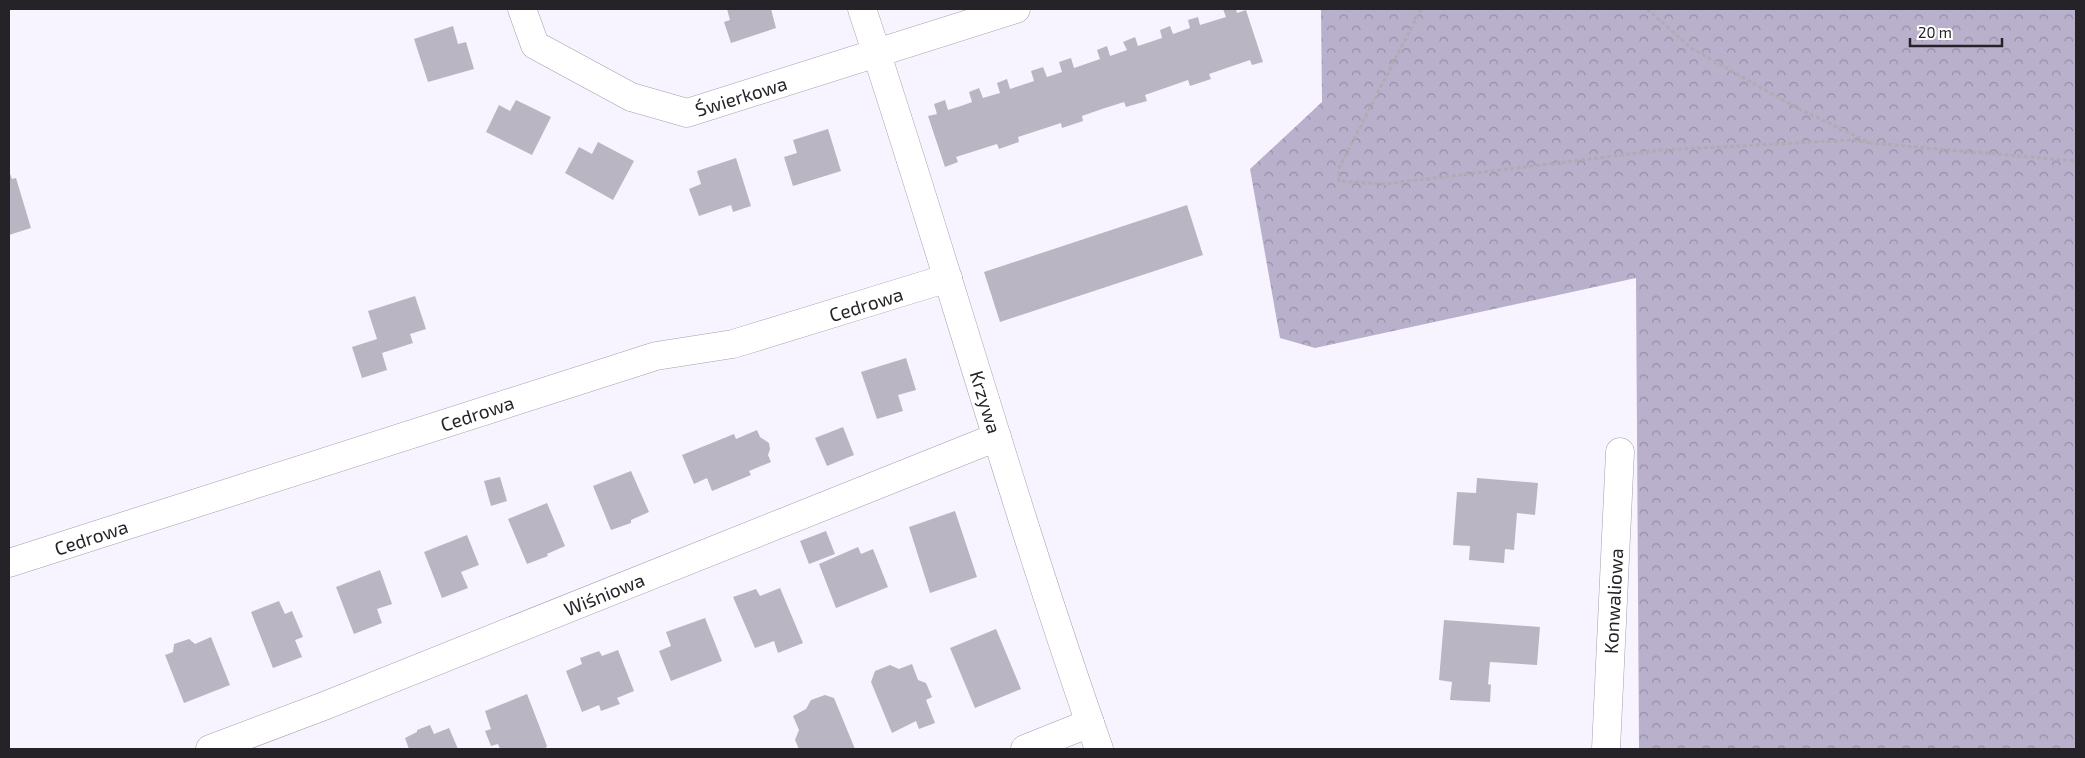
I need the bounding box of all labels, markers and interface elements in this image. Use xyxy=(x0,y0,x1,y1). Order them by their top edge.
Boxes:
scale bar xyxy=(1910,15,2002,47)
text: 20 m xyxy=(1918,23,1952,41)
street label: Świerkowa xyxy=(692,71,790,121)
street label: Cedrowa xyxy=(826,282,906,326)
street label: Krzywa xyxy=(966,368,1006,436)
street label: Cedrowa xyxy=(437,390,517,436)
street label: Cedrowa xyxy=(51,514,131,560)
street label: Konwaliowa xyxy=(1599,547,1627,655)
street label: Wiśniowa xyxy=(560,567,648,621)

